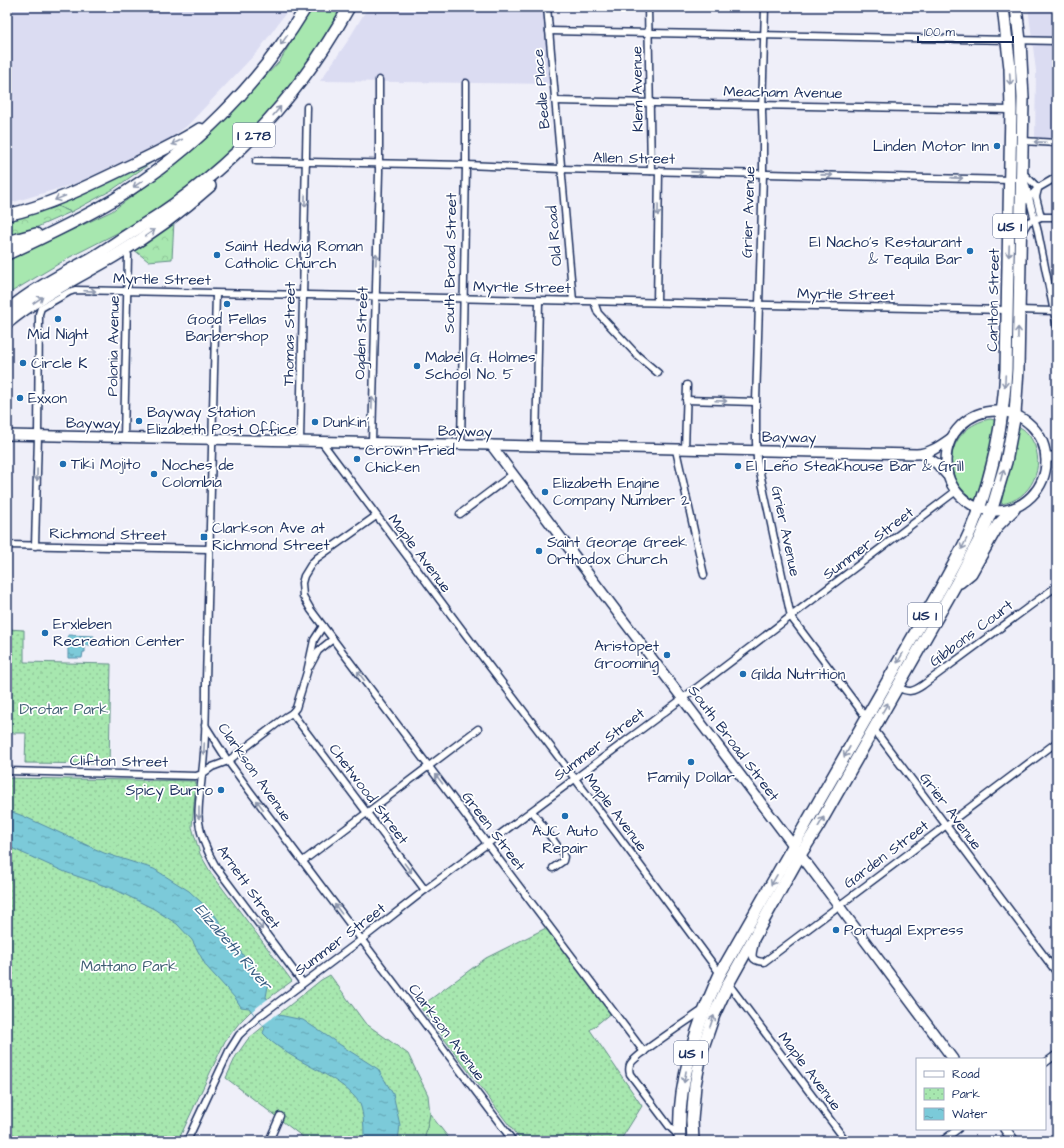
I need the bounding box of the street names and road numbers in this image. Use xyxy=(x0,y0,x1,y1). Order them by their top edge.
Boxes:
street label: Klem Avenue xyxy=(626,46,649,132)
street label: Bedle Place xyxy=(528,48,555,130)
street label: Meacham Avenue xyxy=(723,81,843,104)
road number: I 278 xyxy=(233,123,275,147)
street label: Allen Street xyxy=(593,147,675,170)
street label: Grier Avenue xyxy=(736,166,761,258)
street label: South Broad Street xyxy=(439,193,462,333)
street label: Old Road xyxy=(541,205,568,267)
road number: US 1 xyxy=(993,214,1027,238)
street label: Carlton Street xyxy=(982,248,1005,352)
street label: Myrtle Street xyxy=(113,268,211,292)
street label: Myrtle Street xyxy=(473,276,571,300)
street label: Thomas Street xyxy=(278,282,301,386)
street label: Myrtle Street xyxy=(797,283,895,307)
street label: Ogden Street xyxy=(349,286,375,380)
street label: Polonia Avenue xyxy=(102,295,125,397)
street label: Bayway xyxy=(66,413,120,435)
street label: Bayway xyxy=(438,421,492,443)
street label: Bayway xyxy=(762,427,816,449)
street label: Grier Avenue xyxy=(766,484,805,578)
street label: Summer Street xyxy=(818,502,918,585)
street label: Maple Avenue xyxy=(383,510,456,597)
street label: Richmond Street xyxy=(49,523,167,546)
street label: Gibbons Court xyxy=(925,595,1018,672)
road number: US 1 xyxy=(908,603,942,627)
street label: South Broad Street xyxy=(683,681,784,806)
street label: Summer Street xyxy=(549,703,649,786)
street label: Clarkson Avenue xyxy=(213,719,297,826)
street label: Chetwood Street xyxy=(324,740,413,849)
street label: Clifton Street xyxy=(70,750,168,773)
street label: Grier Avenue xyxy=(915,768,987,854)
street label: Maple Avenue xyxy=(579,769,652,856)
street label: Green Street xyxy=(457,787,530,875)
street label: Garden Street xyxy=(839,815,933,893)
street label: Arnett Street xyxy=(212,841,285,933)
street label: Summer Street xyxy=(290,898,390,981)
street label: Clarkson Avenue xyxy=(403,980,490,1085)
street label: Maple Avenue xyxy=(773,1028,846,1115)
road number: US 1 xyxy=(674,1041,708,1065)

